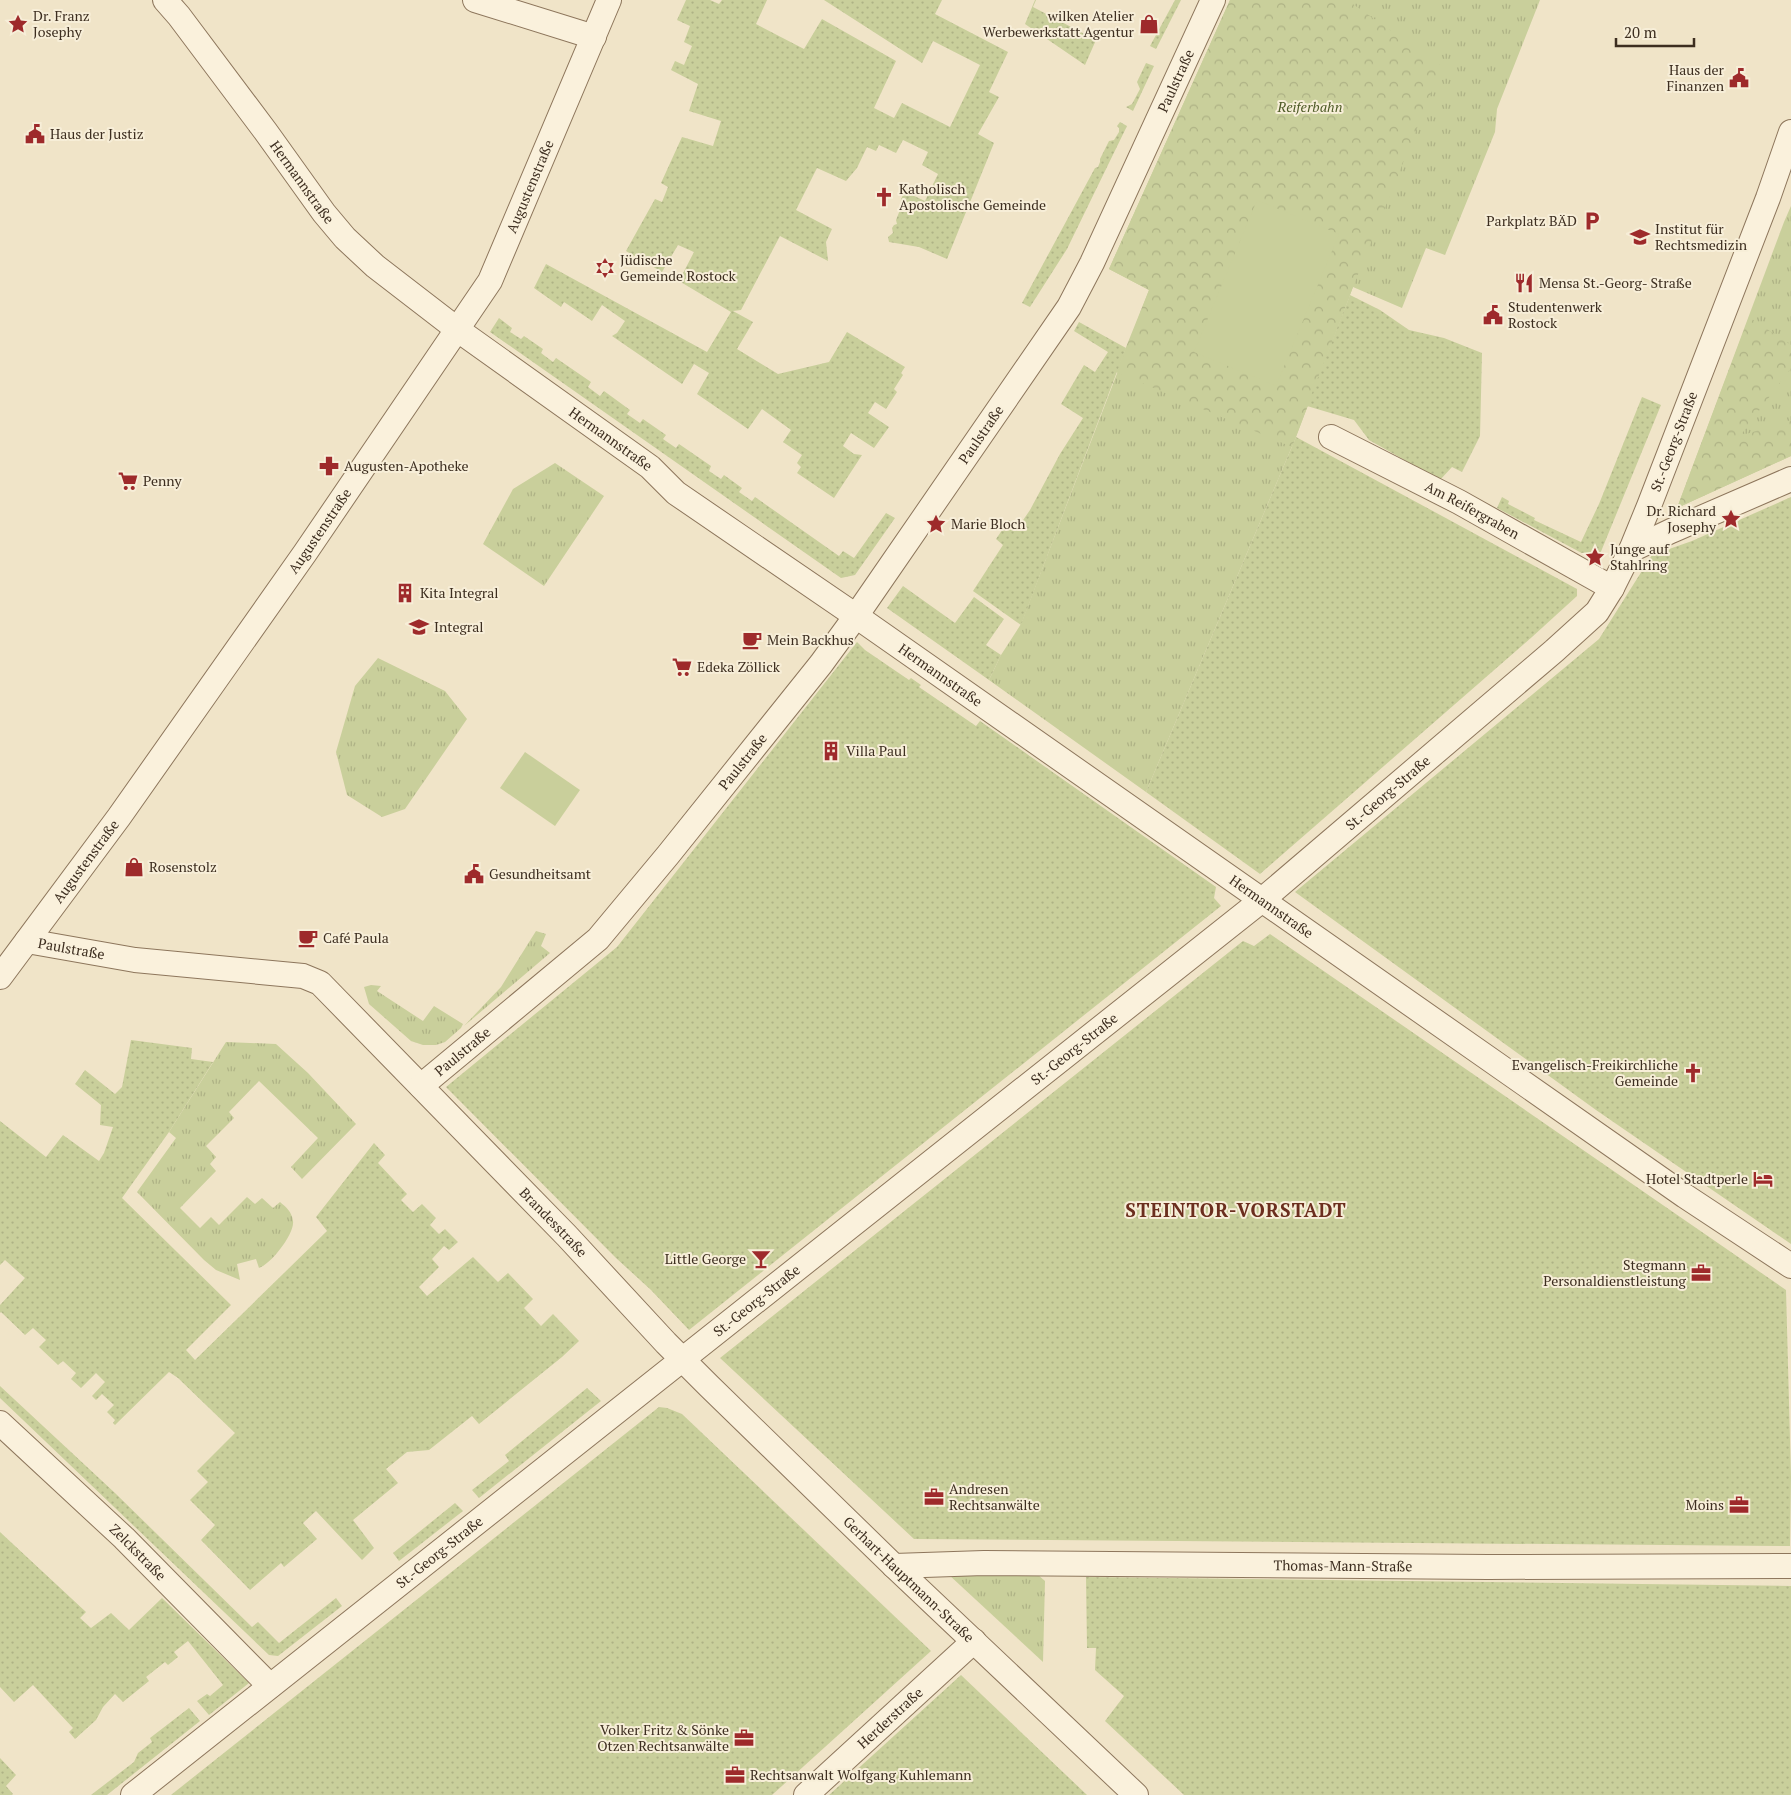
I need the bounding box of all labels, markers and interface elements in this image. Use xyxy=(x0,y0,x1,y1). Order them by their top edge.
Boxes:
place label: Dr. Franz Josephy xyxy=(33,6,90,41)
place label: wilken Atelier Werbewerkstatt Agentur xyxy=(983,6,1135,41)
place icon: Dr. Franz Josephy xyxy=(7,13,29,35)
shop icon: wilken Atelier Werbewerkstatt Agentur xyxy=(1138,13,1160,35)
scale bar xyxy=(1616,15,1694,47)
text: 20 m xyxy=(1624,22,1657,42)
street label: Paulstraße xyxy=(1153,46,1198,115)
place label: Haus der Finanzen xyxy=(1666,60,1725,95)
public building icon: Haus der Finanzen xyxy=(1728,67,1750,89)
park label: Reiferbahn xyxy=(1277,97,1342,116)
public building icon: Haus der Justiz xyxy=(24,123,46,145)
place label: Haus der Justiz xyxy=(50,124,144,143)
street label: Hermannstraße xyxy=(266,136,339,227)
street label: Augustenstraße xyxy=(501,137,558,236)
place label: Katholisch Apostolische Gemeinde xyxy=(899,179,1046,214)
church icon: Katholisch Apostolische Gemeinde xyxy=(873,186,895,208)
parking icon: Parkplatz BÄD xyxy=(1581,210,1603,232)
place label: Parkplatz BÄD xyxy=(1486,211,1577,230)
place label: Institut für Rechtsmedizin xyxy=(1655,219,1748,254)
school or university icon: Institut für Rechtsmedizin xyxy=(1629,226,1651,248)
place label: Jüdische Gemeinde Rostock xyxy=(620,250,736,285)
synagogue icon: Jüdische Gemeinde Rostock xyxy=(594,257,616,279)
restaurant icon: Mensa St.-Georg- Straße xyxy=(1513,272,1535,294)
place label: Mensa St.-Georg- Straße xyxy=(1539,273,1692,292)
place label: Studentenwerk Rostock xyxy=(1508,297,1603,332)
public building icon: Studentenwerk Rostock xyxy=(1482,304,1504,326)
street label: St.-Georg-Straße xyxy=(1646,388,1701,494)
street label: Paulstraße xyxy=(954,401,1008,467)
street label: Hermannstraße xyxy=(566,402,656,475)
pharmacy icon: Augusten-Apotheke xyxy=(318,455,340,477)
place label: Augusten-Apotheke xyxy=(344,456,469,475)
supermarket icon: Penny xyxy=(117,470,139,492)
place label: Penny xyxy=(143,471,183,490)
street label: Am Reifergraben xyxy=(1422,476,1524,543)
street label: Augustenstraße xyxy=(284,484,355,577)
place label: Dr. Richard Josephy xyxy=(1646,501,1717,536)
place icon: Dr. Richard Josephy xyxy=(1720,508,1742,530)
place icon: Marie Bloch xyxy=(925,513,947,535)
place label: Marie Bloch xyxy=(951,514,1026,533)
place label: Junge auf Stahlring xyxy=(1610,539,1670,574)
place icon: Junge auf Stahlring xyxy=(1584,546,1606,568)
building icon: Kita Integral xyxy=(394,582,416,604)
place label: Kita Integral xyxy=(420,583,498,602)
school or university icon: Integral xyxy=(408,616,430,638)
place label: Integral xyxy=(434,617,484,636)
cafe icon: Mein Backhus xyxy=(741,629,763,651)
place label: Mein Backhus xyxy=(767,630,854,649)
street label: Hermannstraße xyxy=(895,639,986,711)
supermarket icon: Edeka Zöllick xyxy=(671,656,693,678)
place label: Edeka Zöllick xyxy=(697,657,781,676)
street label: Paulstraße xyxy=(714,729,771,794)
building icon: Villa Paul xyxy=(820,740,842,762)
place label: Villa Paul xyxy=(846,741,906,760)
street label: St.-Georg-Straße xyxy=(1341,751,1434,834)
street label: Augustenstraße xyxy=(48,816,123,907)
shop icon: Rosenstolz xyxy=(123,856,145,878)
place label: Rosenstolz xyxy=(149,857,217,876)
public building icon: Gesundheitsamt xyxy=(463,863,485,885)
place label: Gesundheitsamt xyxy=(489,864,592,883)
street label: Hermannstraße xyxy=(1226,870,1317,942)
cafe icon: Café Paula xyxy=(297,927,319,949)
place label: Café Paula xyxy=(323,928,389,947)
street label: Paulstraße xyxy=(37,933,106,964)
street label: St.-Georg-Straße xyxy=(1026,1008,1121,1089)
street label: Paulstraße xyxy=(430,1022,494,1080)
place label: Evangelisch-Freikirchliche Gemeinde xyxy=(1512,1055,1678,1090)
church icon: Evangelisch-Freikirchliche Gemeinde xyxy=(1682,1062,1704,1084)
hotel icon: Hotel Stadtperle xyxy=(1752,1168,1774,1190)
place label: Hotel Stadtperle xyxy=(1646,1169,1748,1188)
street label: Brandesstraße xyxy=(516,1183,592,1261)
district label: STEINTOR-VORSTADT xyxy=(1125,1197,1347,1222)
bar icon: Little George xyxy=(750,1248,772,1270)
place label: Little George xyxy=(665,1249,746,1268)
place label: Stegmann Personaldienstleistung xyxy=(1543,1255,1687,1290)
street label: St.-Georg-Straße xyxy=(709,1260,804,1340)
office icon: Stegmann Personaldienstleistung xyxy=(1690,1262,1712,1284)
place label: Andresen Rechtsanwälte xyxy=(949,1479,1040,1514)
office icon: Andresen Rechtsanwälte xyxy=(923,1486,945,1508)
office icon: Moins xyxy=(1728,1494,1750,1516)
place label: Moins xyxy=(1686,1495,1724,1514)
street label: St.-Georg-Straße xyxy=(392,1511,487,1592)
street label: Gerhart-Hauptmann-Straße xyxy=(839,1512,979,1646)
street label: Zelckstraße xyxy=(106,1519,171,1584)
street label: Thomas-Mann-Straße xyxy=(1273,1555,1412,1575)
street label: Herderstraße xyxy=(853,1683,927,1753)
place label: Volker Fritz & Sönke Otzen Rechtsanwälte xyxy=(597,1720,729,1755)
office icon: Volker Fritz & Sönke Otzen Rechtsanwälte xyxy=(733,1727,755,1749)
office icon: Rechtsanwalt Wolfgang Kuhlemann xyxy=(724,1764,746,1786)
place label: Rechtsanwalt Wolfgang Kuhlemann xyxy=(750,1765,972,1784)

